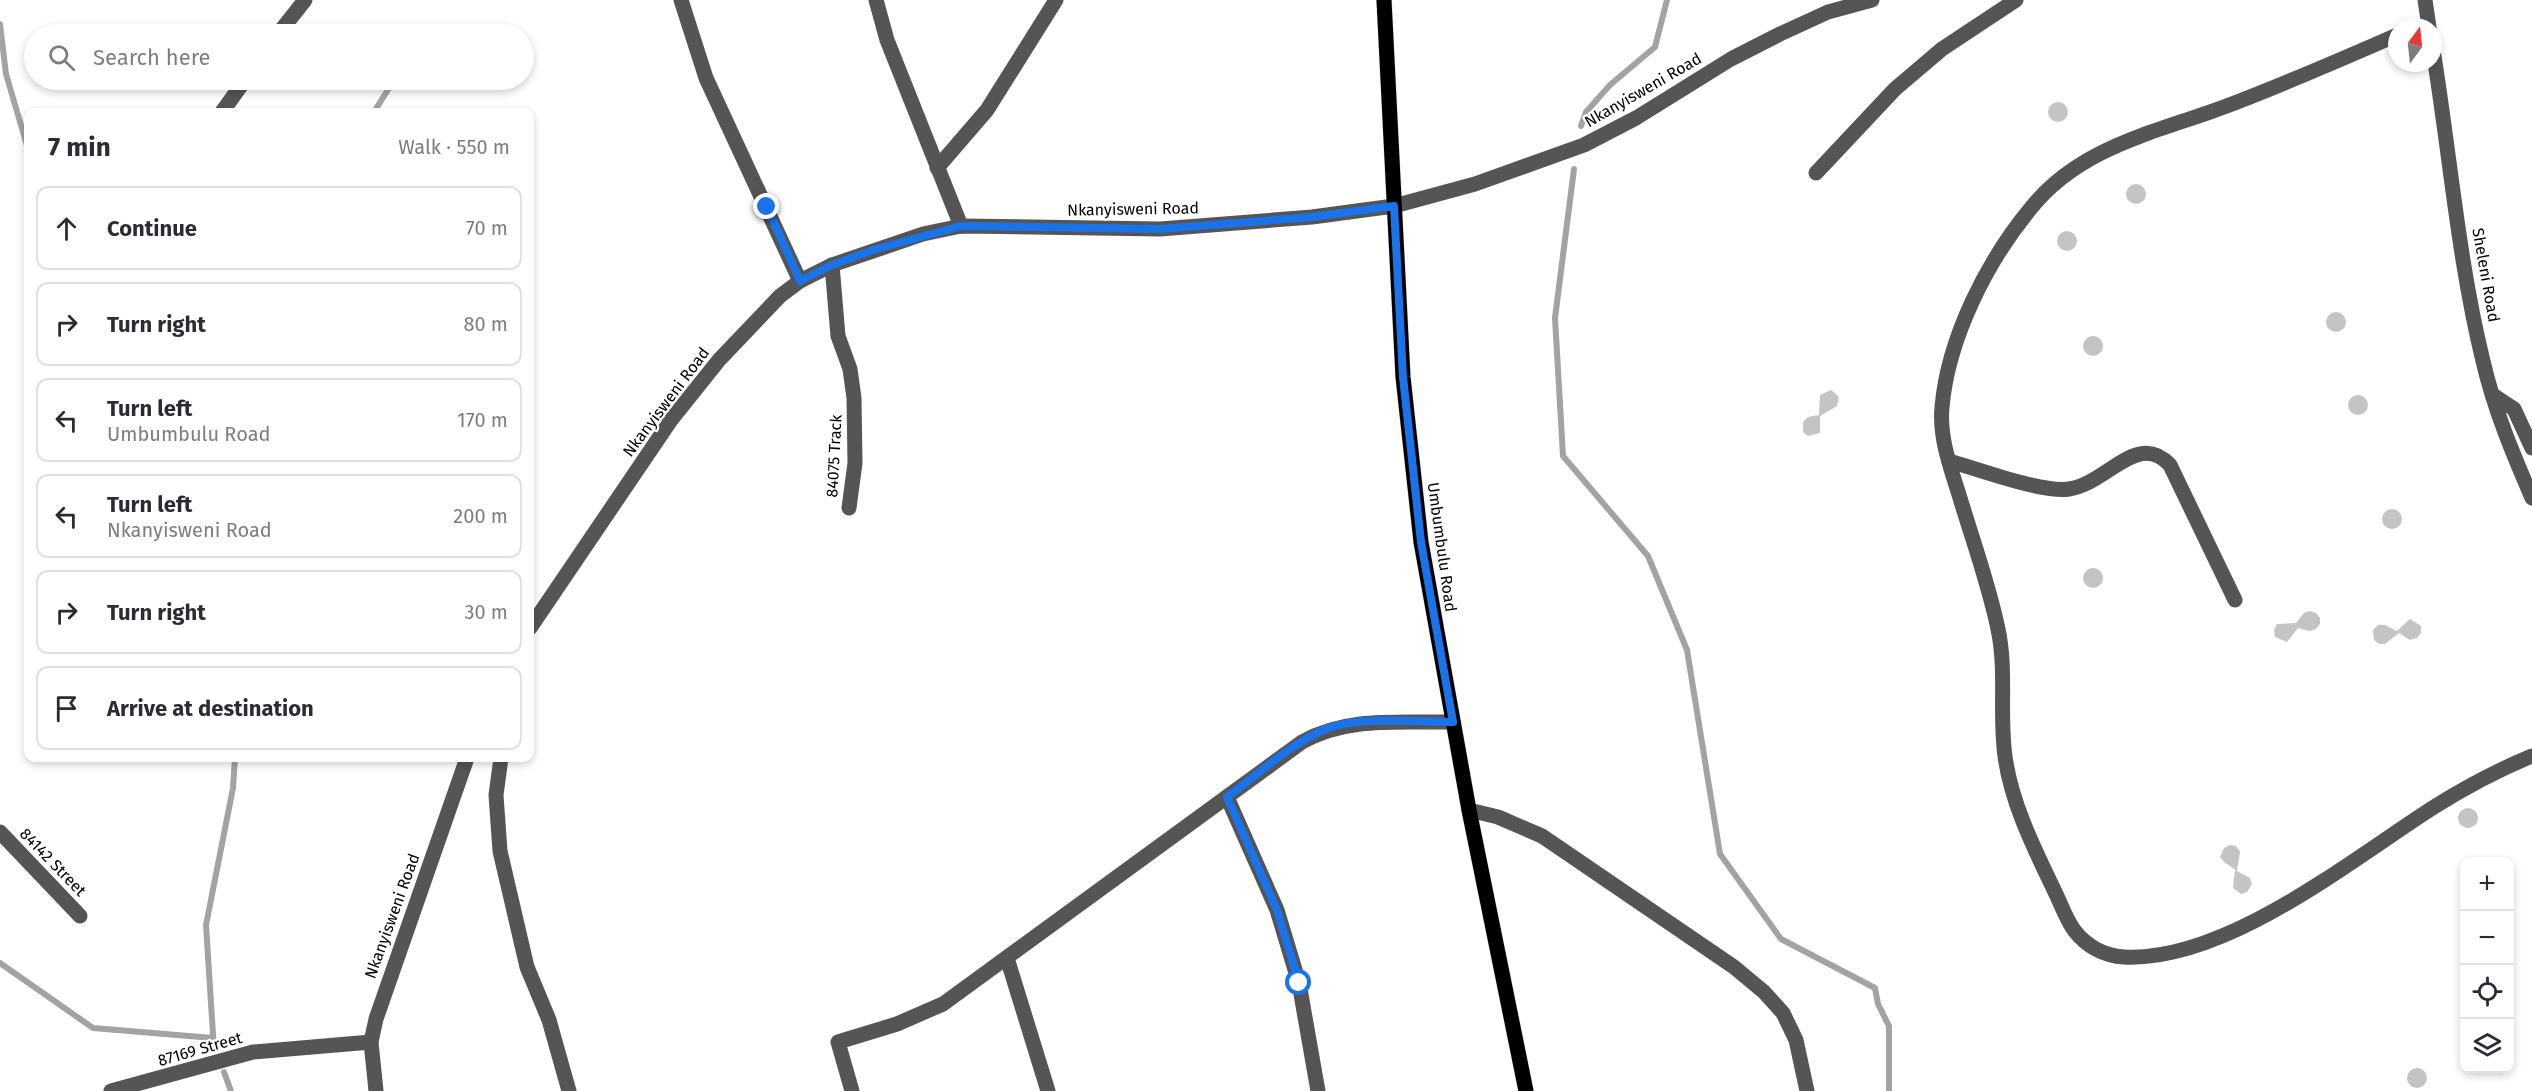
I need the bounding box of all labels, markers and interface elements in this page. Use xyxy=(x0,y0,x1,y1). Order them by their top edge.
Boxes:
north arrow xyxy=(2388,18,2442,72)
search box xyxy=(24,24,534,90)
icon: search xyxy=(45,41,78,74)
text: Search here xyxy=(93,44,211,71)
street label: Nkanyisweni Road xyxy=(1581,49,1705,131)
text: 7 min xyxy=(48,132,111,163)
text: Walk · 550 m xyxy=(398,135,510,159)
route end xyxy=(753,193,779,219)
street label: Nkanyisweni Road xyxy=(1067,198,1199,220)
icon: ahead xyxy=(50,212,83,245)
text: Continue xyxy=(107,215,197,242)
text: 70 m xyxy=(466,216,508,240)
street label: Sheleni Road xyxy=(2468,226,2504,324)
icon: right xyxy=(50,308,83,341)
text: Turn right xyxy=(107,311,206,338)
text: 80 m xyxy=(463,312,508,336)
street label: Nkanyisweni Road xyxy=(619,344,713,460)
text: Turn left xyxy=(107,395,192,422)
icon: left xyxy=(50,404,83,437)
text: 170 m xyxy=(457,408,508,432)
street label: 84075 Track xyxy=(822,413,846,498)
text: Umbumbulu Road xyxy=(107,422,270,446)
street label: Umbumbulu Road xyxy=(1423,481,1461,613)
text: Turn left xyxy=(107,491,192,518)
icon: left xyxy=(50,500,83,533)
text: 200 m xyxy=(453,504,508,528)
text: Nkanyisweni Road xyxy=(107,518,272,542)
icon: right xyxy=(50,596,83,629)
text: Turn right xyxy=(107,599,206,626)
text: 30 m xyxy=(464,600,508,624)
icon: arrive xyxy=(50,692,83,725)
text: Arrive at destination xyxy=(107,695,314,722)
street label: 84142 Street xyxy=(16,824,90,900)
street label: Nkanyisweni Road xyxy=(361,851,423,981)
map controls xyxy=(2460,857,2514,1073)
button: + xyxy=(2460,857,2514,911)
button: − xyxy=(2460,911,2514,965)
button: locate xyxy=(2460,965,2514,1019)
route start xyxy=(1285,969,1311,995)
button: layers xyxy=(2460,1019,2514,1073)
street label: 87169 Street xyxy=(156,1028,244,1070)

